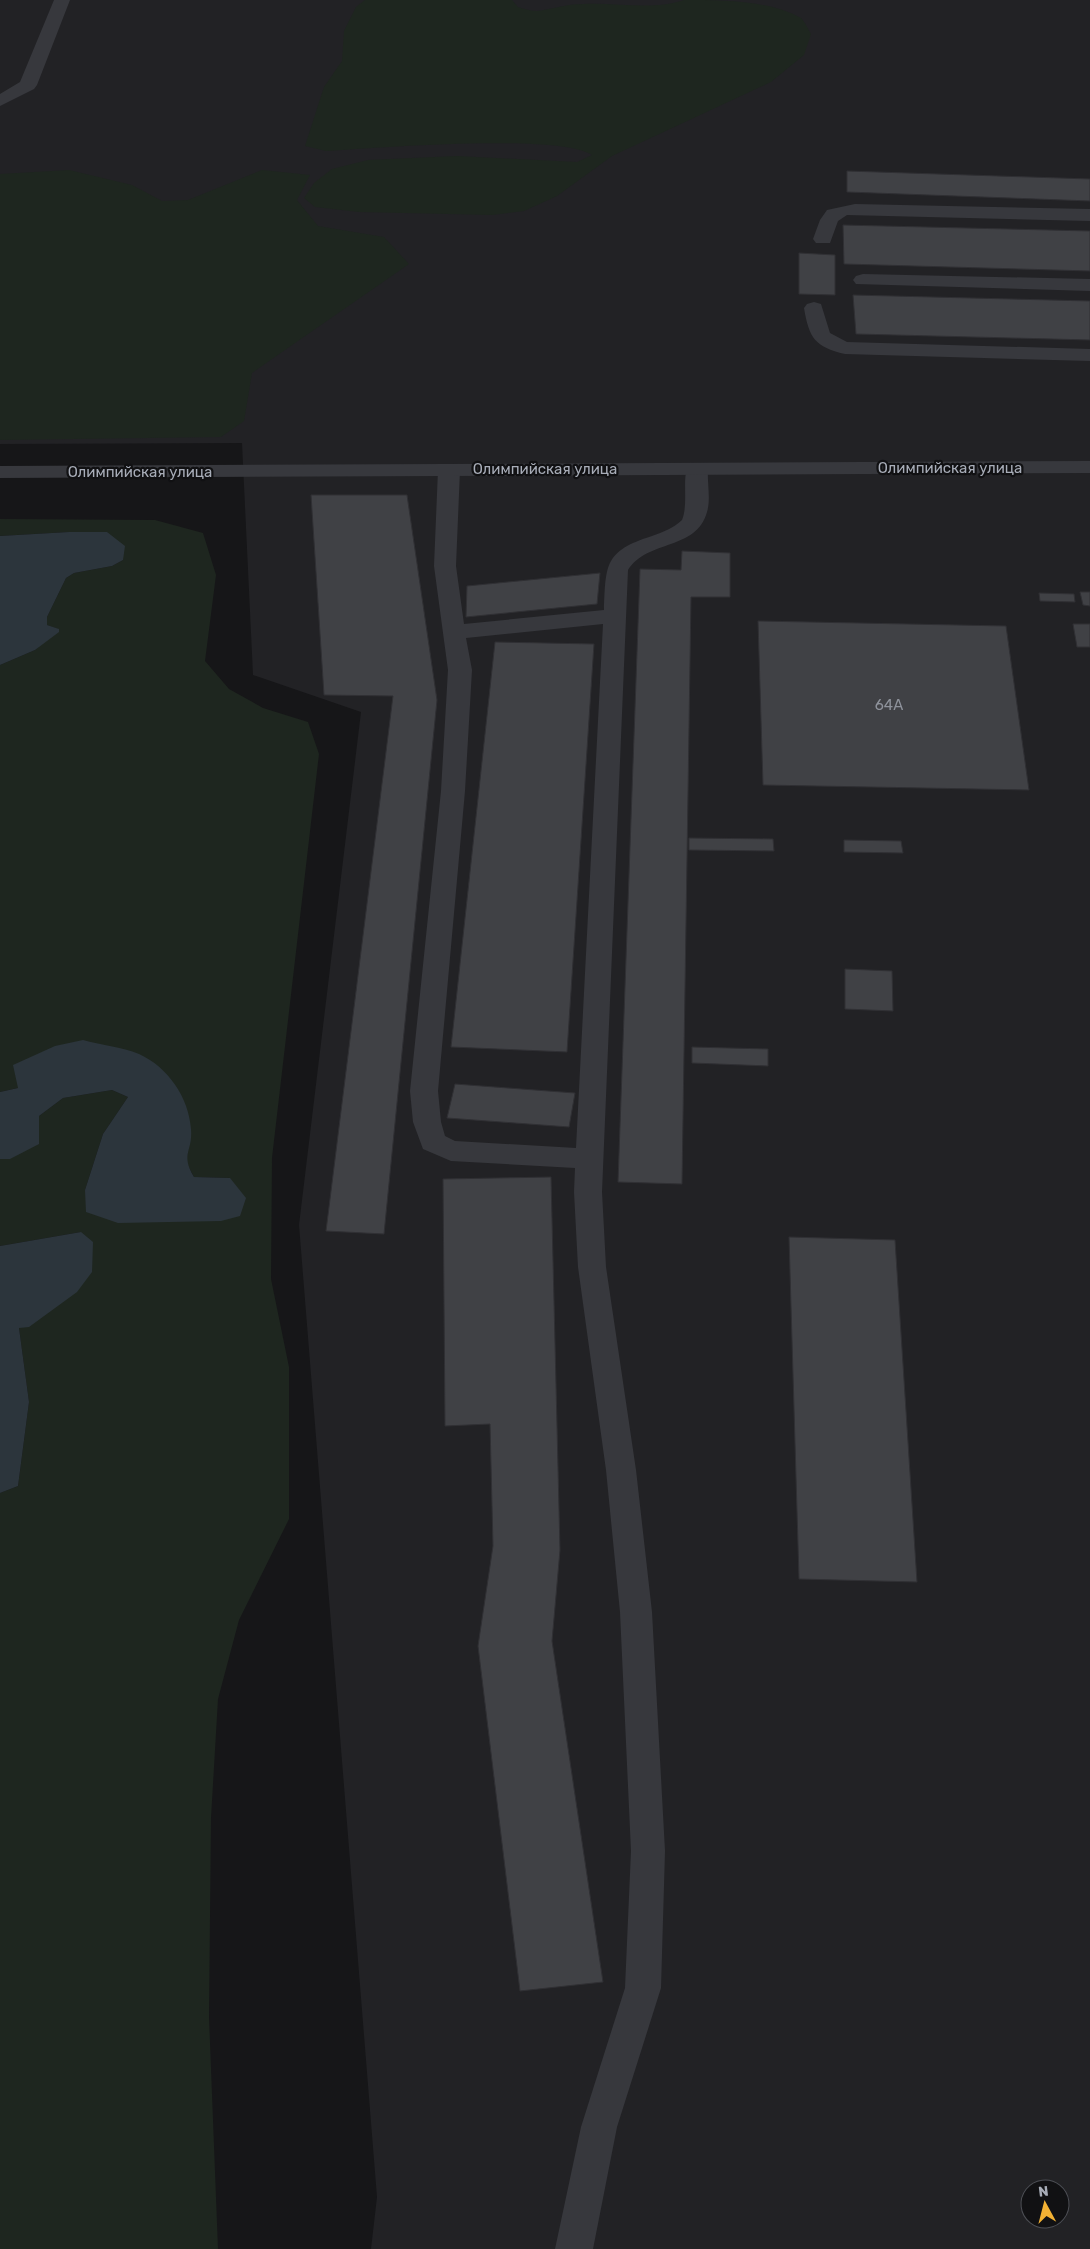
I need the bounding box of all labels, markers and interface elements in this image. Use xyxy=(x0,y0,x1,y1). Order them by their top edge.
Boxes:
street label: Олимпийская улица xyxy=(878,459,1022,477)
street label: Олимпийская улица xyxy=(473,460,617,478)
street label: Олимпийская улица xyxy=(68,463,212,481)
house number: 64А xyxy=(875,696,903,714)
north arrow xyxy=(1020,2179,1070,2229)
text: N xyxy=(1037,2183,1050,2201)

